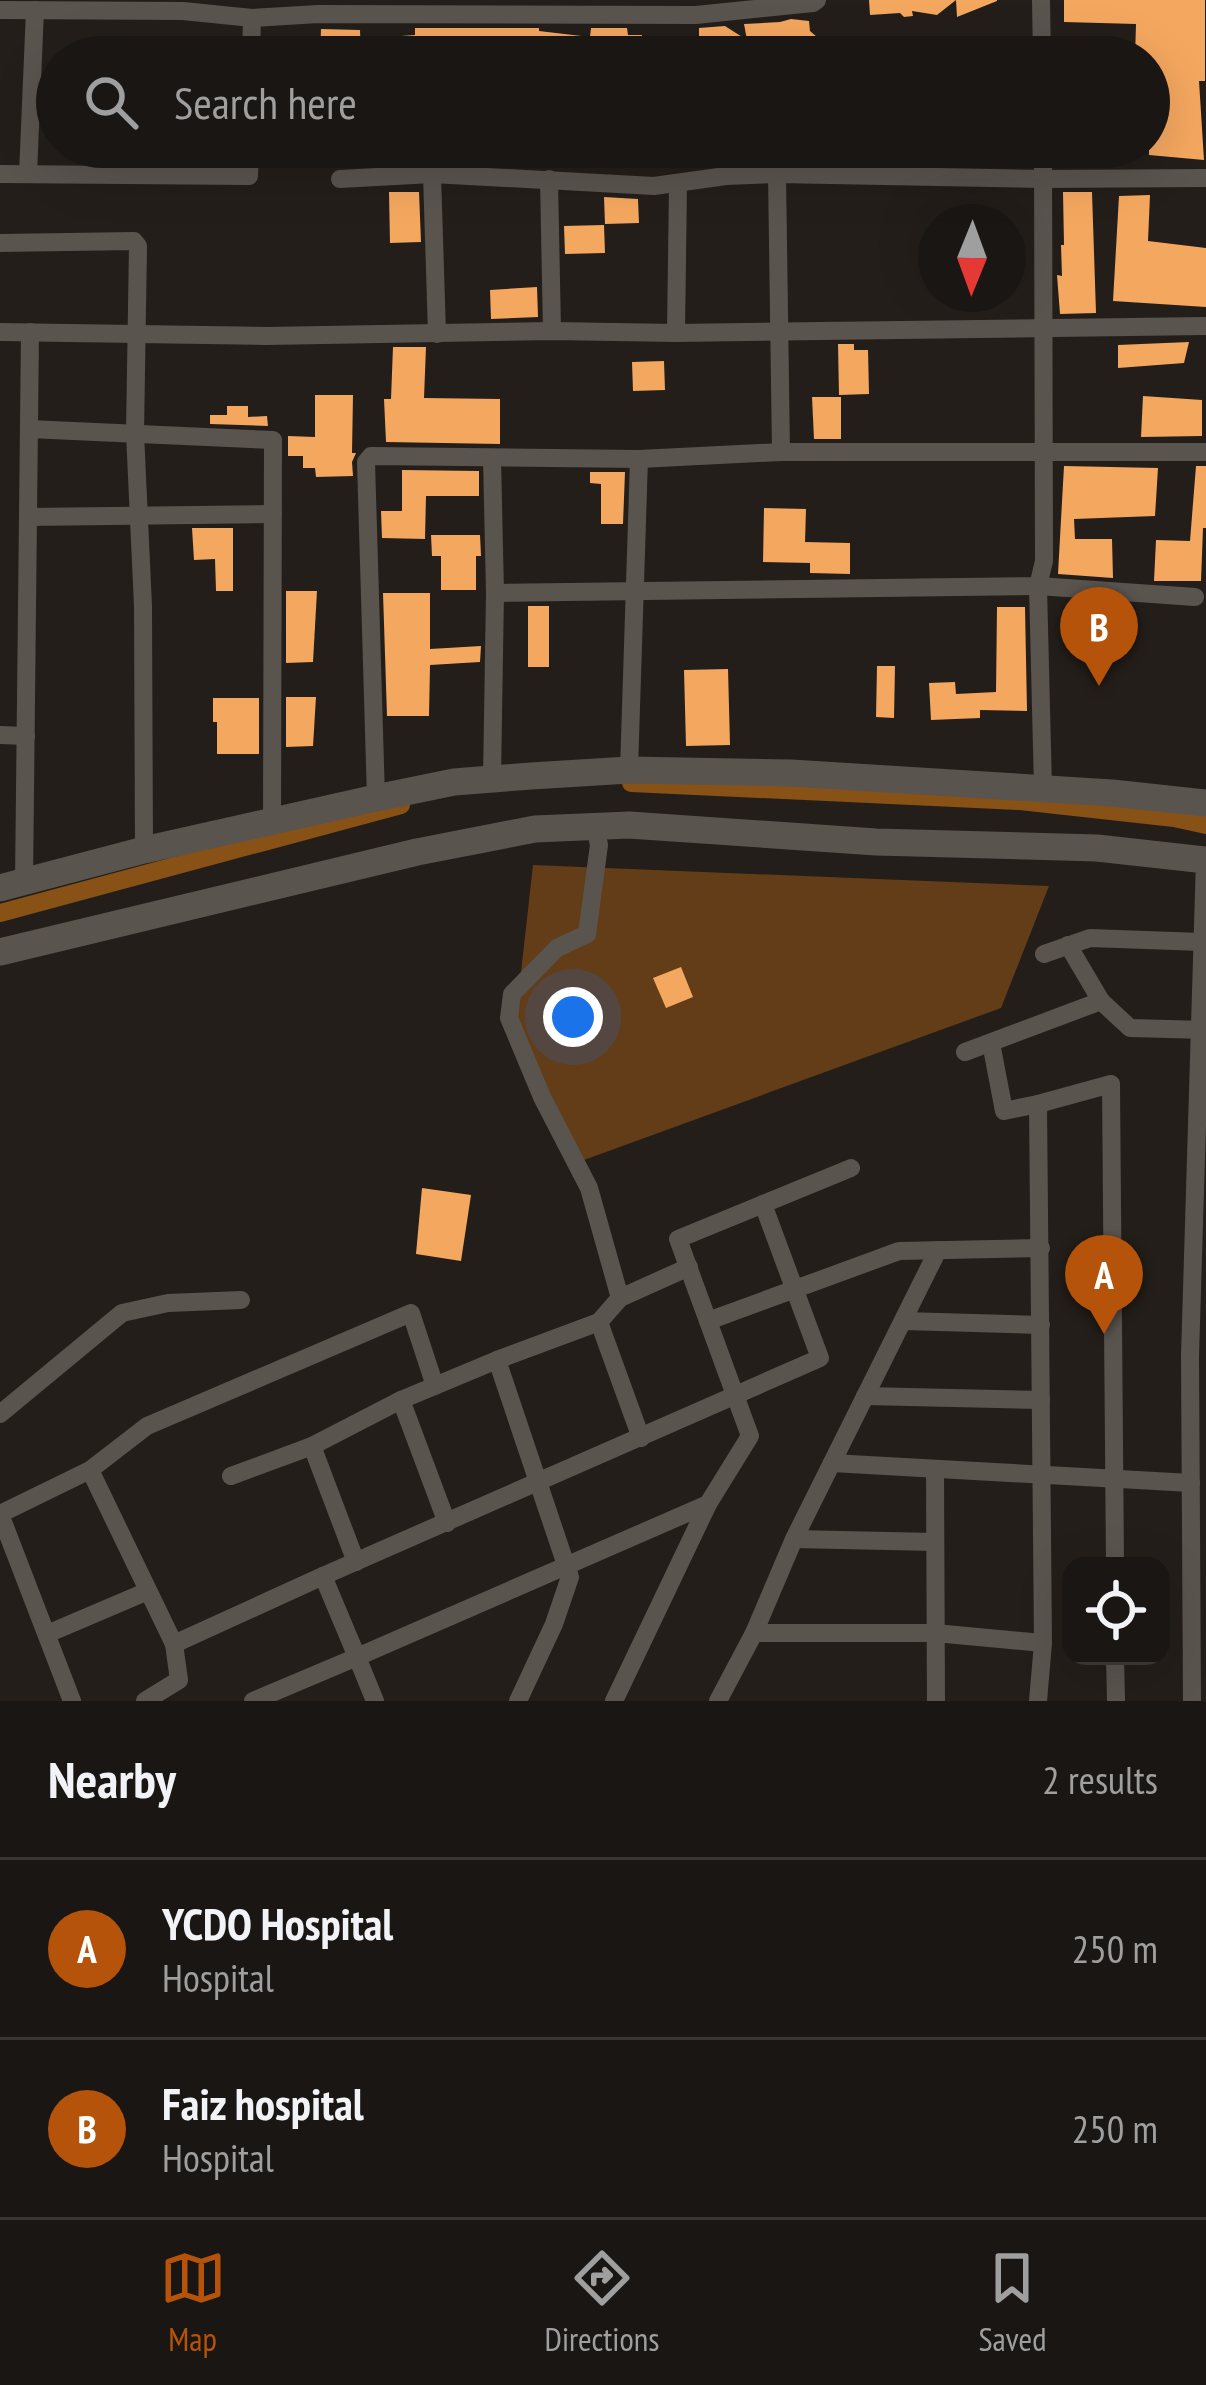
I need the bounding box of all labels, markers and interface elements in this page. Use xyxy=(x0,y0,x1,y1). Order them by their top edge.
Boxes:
search box xyxy=(36,36,1170,168)
icon: search xyxy=(78,69,144,135)
text: Search here xyxy=(174,73,357,131)
north arrow xyxy=(918,204,1026,312)
pin: B xyxy=(1060,587,1138,686)
your location xyxy=(543,987,603,1047)
pin: A xyxy=(1065,1235,1143,1334)
map controls xyxy=(1062,1557,1170,1665)
button: locate xyxy=(1062,1557,1170,1665)
text: Nearby xyxy=(48,1746,176,1812)
text: 2 results xyxy=(1042,1754,1158,1805)
text: YCDO Hospital xyxy=(162,1894,393,1952)
text: A xyxy=(77,1923,97,1974)
text: 250 m xyxy=(1072,1923,1158,1974)
text: Hospital xyxy=(162,1952,274,2003)
text: Faiz hospital xyxy=(162,2074,364,2132)
text: B xyxy=(77,2103,97,2154)
text: 250 m xyxy=(1072,2103,1158,2154)
text: Hospital xyxy=(162,2132,274,2183)
tab: Map xyxy=(160,2245,226,2360)
tab: Directions xyxy=(545,2245,659,2360)
tab: Saved xyxy=(978,2245,1046,2360)

